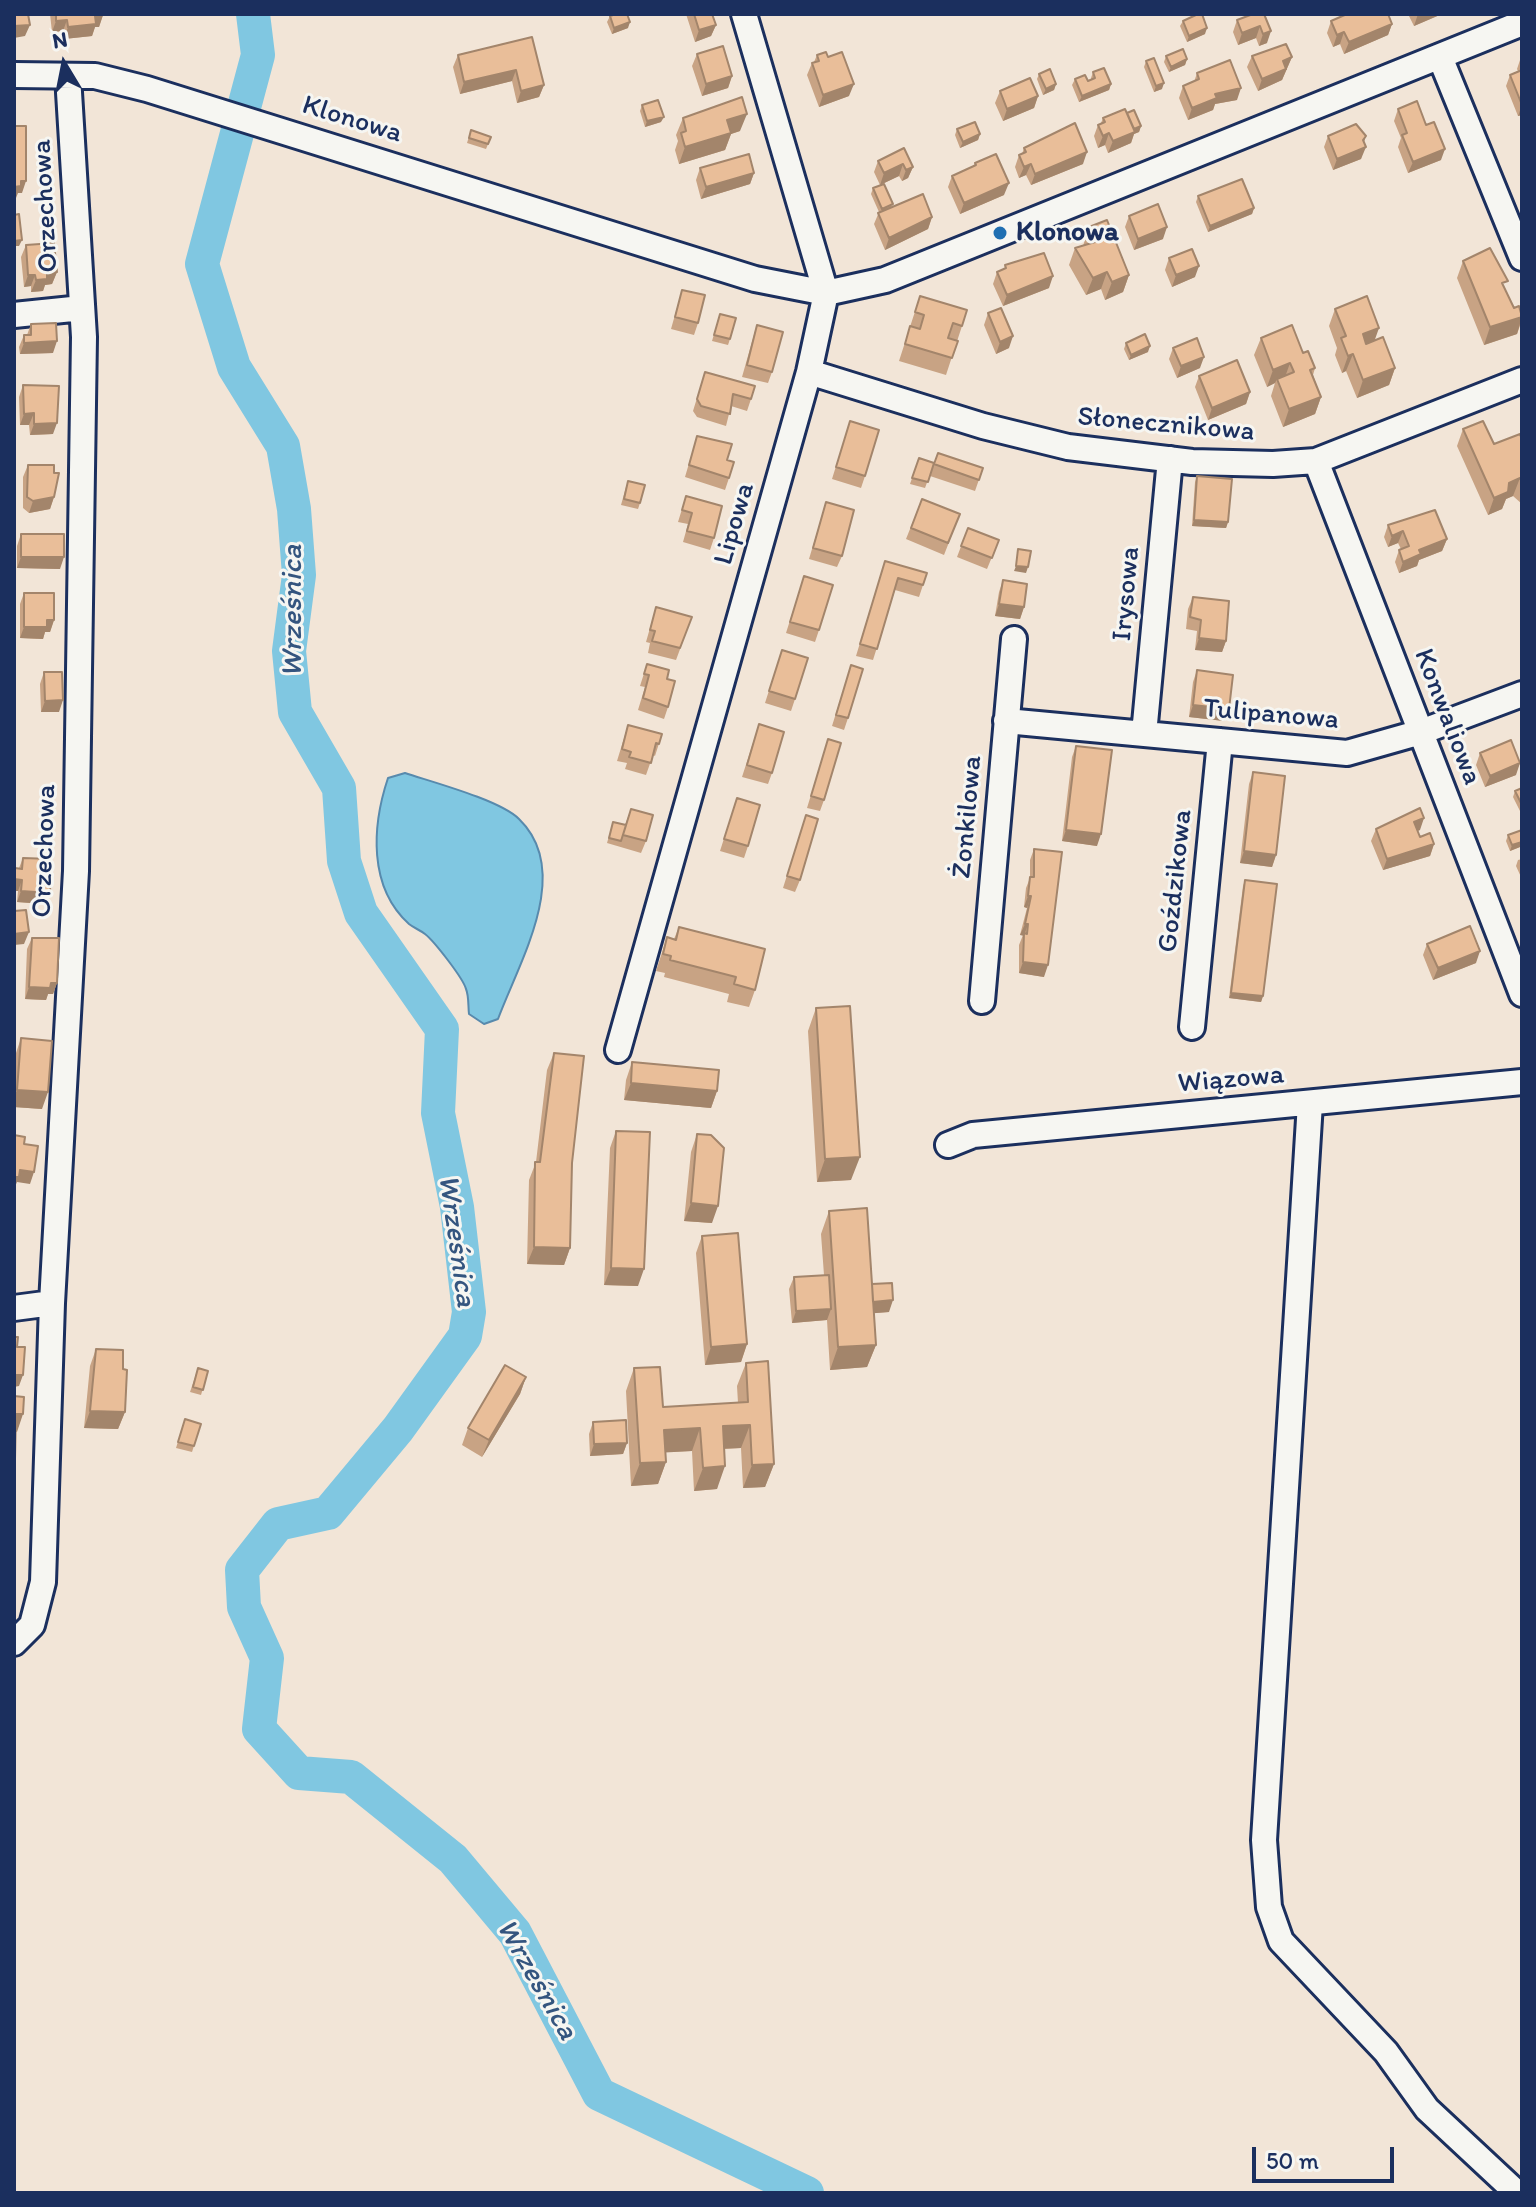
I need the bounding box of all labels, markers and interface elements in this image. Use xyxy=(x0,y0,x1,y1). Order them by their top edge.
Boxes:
north arrow xyxy=(24,24,104,104)
text: N xyxy=(50,25,69,54)
street label: Klonowa xyxy=(298,89,406,151)
street label: Orzechowa xyxy=(26,138,66,274)
place label: Klonowa xyxy=(1016,216,1119,250)
marker: Klonowa xyxy=(991,224,1009,242)
street label: Słonecznikowa xyxy=(1076,401,1256,449)
street label: Lipowa xyxy=(707,479,763,569)
water label: Wrześnica xyxy=(275,544,311,678)
street label: Irysowa xyxy=(1106,545,1148,643)
street label: Konwaliowa xyxy=(1406,644,1488,790)
street label: Tulipanowa xyxy=(1202,692,1340,738)
street label: Żonkilowa xyxy=(946,754,990,880)
street label: Orzechowa xyxy=(26,784,64,918)
street label: Goździkowa xyxy=(1152,808,1200,954)
street label: Wiązowa xyxy=(1176,1059,1286,1101)
water label: Wrześnica xyxy=(429,1173,483,1309)
water label: Wrześnica xyxy=(487,1913,585,2047)
scale bar xyxy=(1256,2131,1398,2181)
text: 50 m xyxy=(1266,2146,1319,2175)

